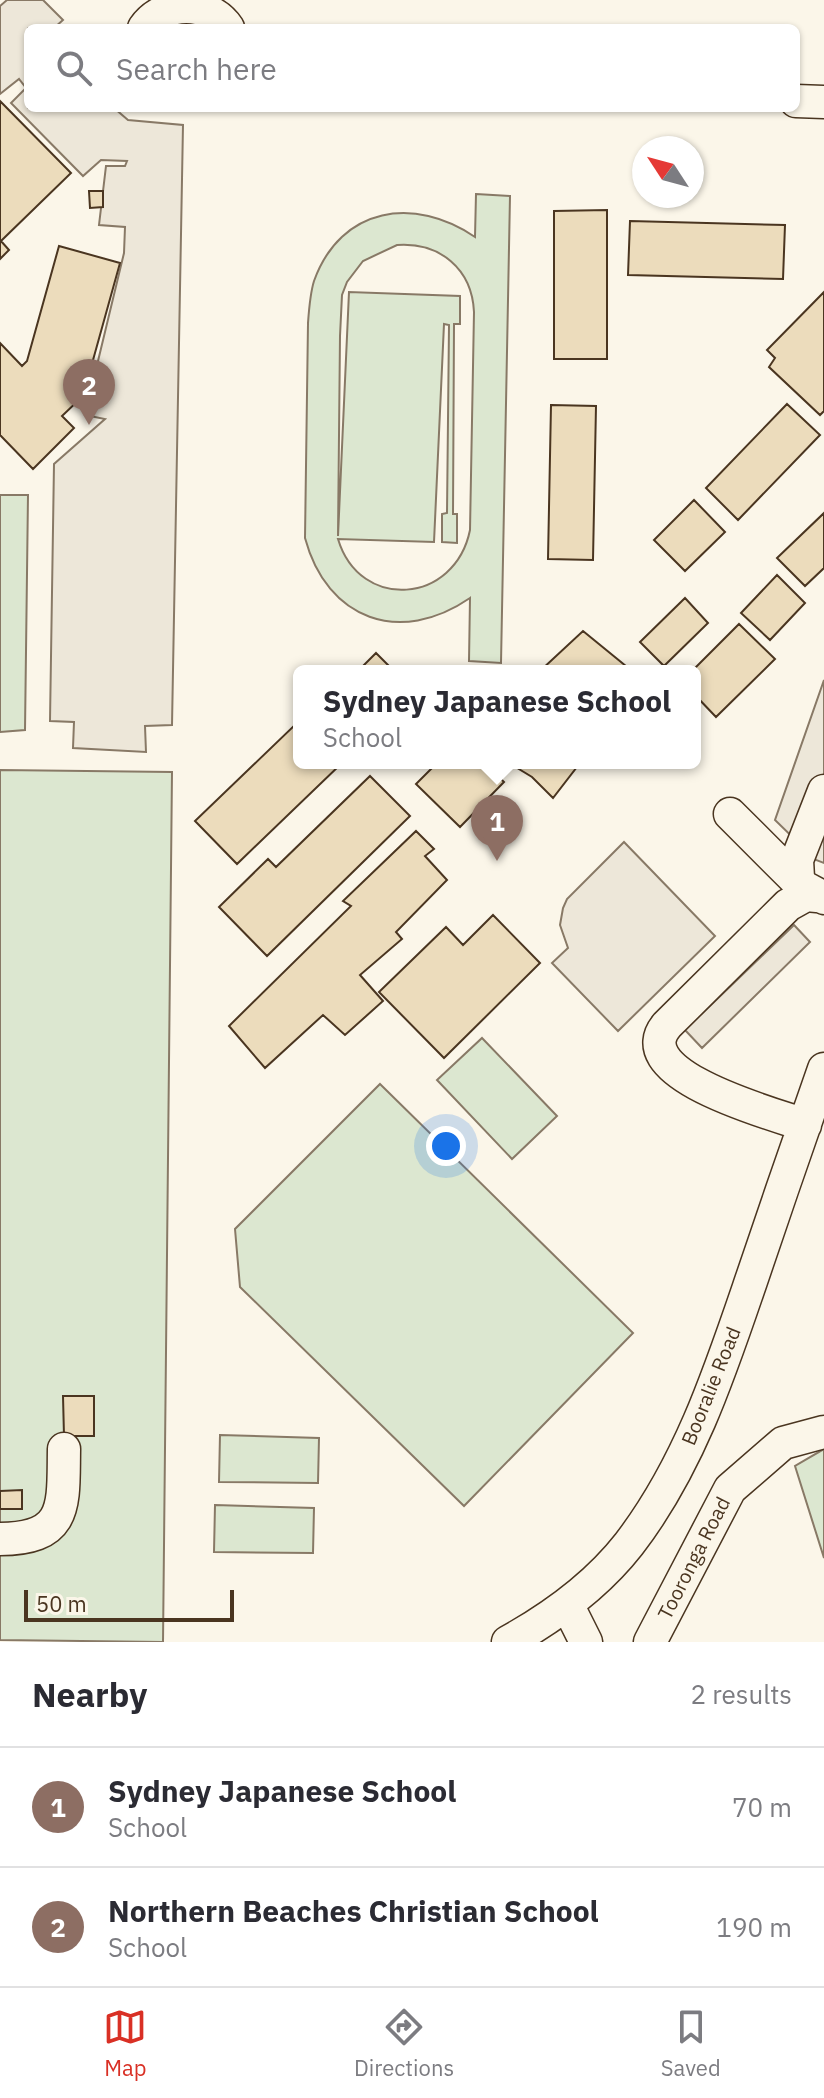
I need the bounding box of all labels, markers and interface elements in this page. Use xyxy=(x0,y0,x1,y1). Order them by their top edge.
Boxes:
search box xyxy=(24,24,800,112)
icon: search xyxy=(52,46,96,90)
text: Search here xyxy=(116,49,277,88)
north arrow xyxy=(632,136,704,208)
pin: 2 xyxy=(63,359,115,425)
popup xyxy=(293,665,701,769)
text: Sydney Japanese School xyxy=(323,681,671,720)
text: School xyxy=(323,720,402,754)
pin: 1 xyxy=(471,795,523,861)
your location xyxy=(426,1126,466,1166)
street label: Booralie Road xyxy=(675,1323,747,1449)
street label: Tooronga Road xyxy=(651,1492,736,1624)
scale bar xyxy=(24,1586,234,1622)
text: 50 m xyxy=(36,1589,87,1618)
text: Nearby xyxy=(32,1672,147,1716)
text: 2 results xyxy=(690,1677,792,1711)
text: Sydney Japanese School xyxy=(108,1771,456,1810)
text: 1 xyxy=(50,1790,66,1824)
text: 70 m xyxy=(732,1790,792,1824)
text: School xyxy=(108,1810,187,1844)
text: Northern Beaches Christian School xyxy=(108,1891,599,1930)
text: 2 xyxy=(50,1910,66,1944)
text: 190 m xyxy=(716,1910,792,1944)
text: School xyxy=(108,1930,187,1964)
tab: Map xyxy=(103,2005,147,2082)
tab: Directions xyxy=(354,2005,454,2082)
tab: Saved xyxy=(661,2005,721,2082)

